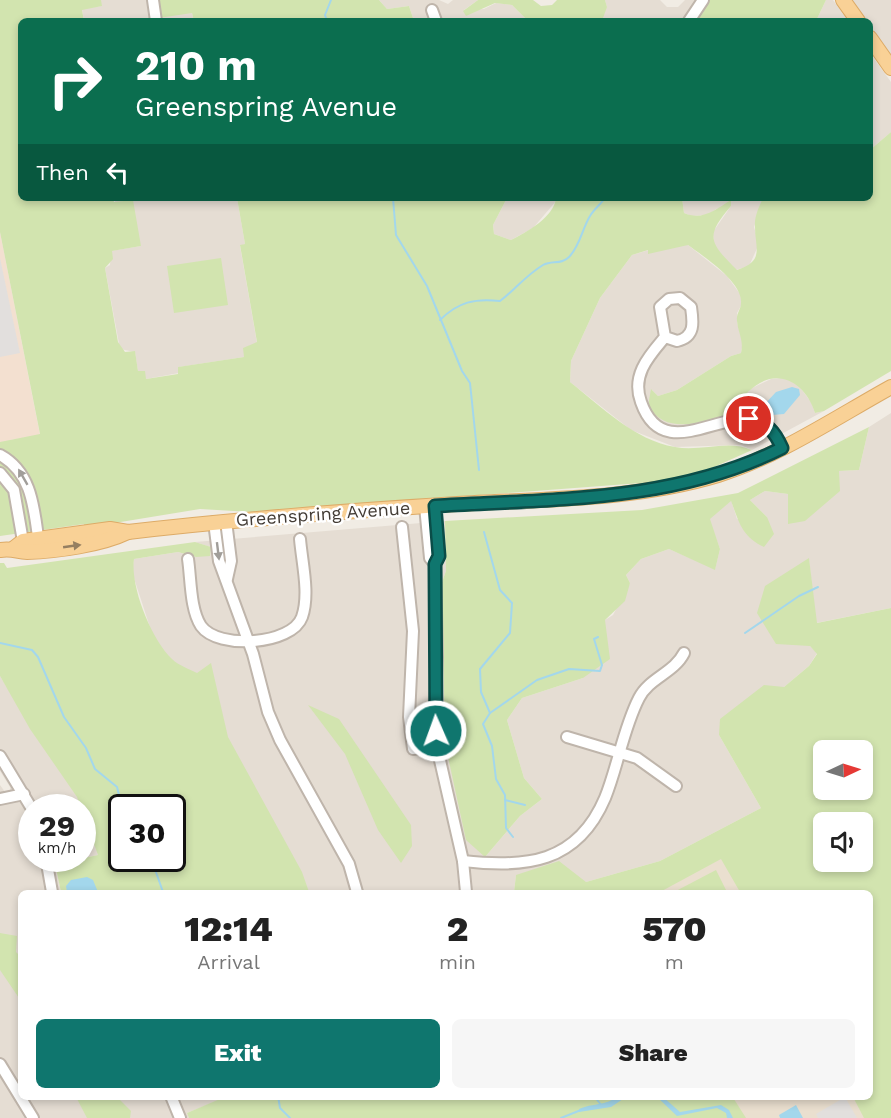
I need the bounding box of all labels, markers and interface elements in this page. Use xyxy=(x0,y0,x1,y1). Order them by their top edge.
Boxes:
text: 210 m xyxy=(135,41,257,90)
icon: right xyxy=(36,42,114,120)
text: Greenspring Avenue xyxy=(135,91,397,123)
icon: left xyxy=(101,156,134,189)
text: Then xyxy=(36,160,89,185)
pin xyxy=(723,393,774,444)
icon: arrive xyxy=(732,402,765,435)
one-way arrow xyxy=(18,469,29,485)
street label: Greenspring Avenue xyxy=(235,497,411,530)
one-way arrow xyxy=(62,541,81,551)
one-way arrow xyxy=(213,542,223,561)
position arrow xyxy=(404,699,468,763)
north arrow xyxy=(813,740,873,800)
map controls xyxy=(813,740,873,872)
speed limit sign: 30 xyxy=(108,794,186,872)
text: 29 xyxy=(39,808,75,843)
button: sound xyxy=(813,812,873,872)
text: km/h xyxy=(38,839,76,857)
text: 12:14 xyxy=(184,908,273,950)
text: 2 xyxy=(447,908,468,950)
text: 570 xyxy=(642,908,707,950)
text: Arrival xyxy=(197,950,260,974)
text: min xyxy=(439,950,476,974)
text: m xyxy=(665,950,684,974)
button: Exit xyxy=(36,1019,440,1088)
button: Share xyxy=(452,1019,855,1088)

